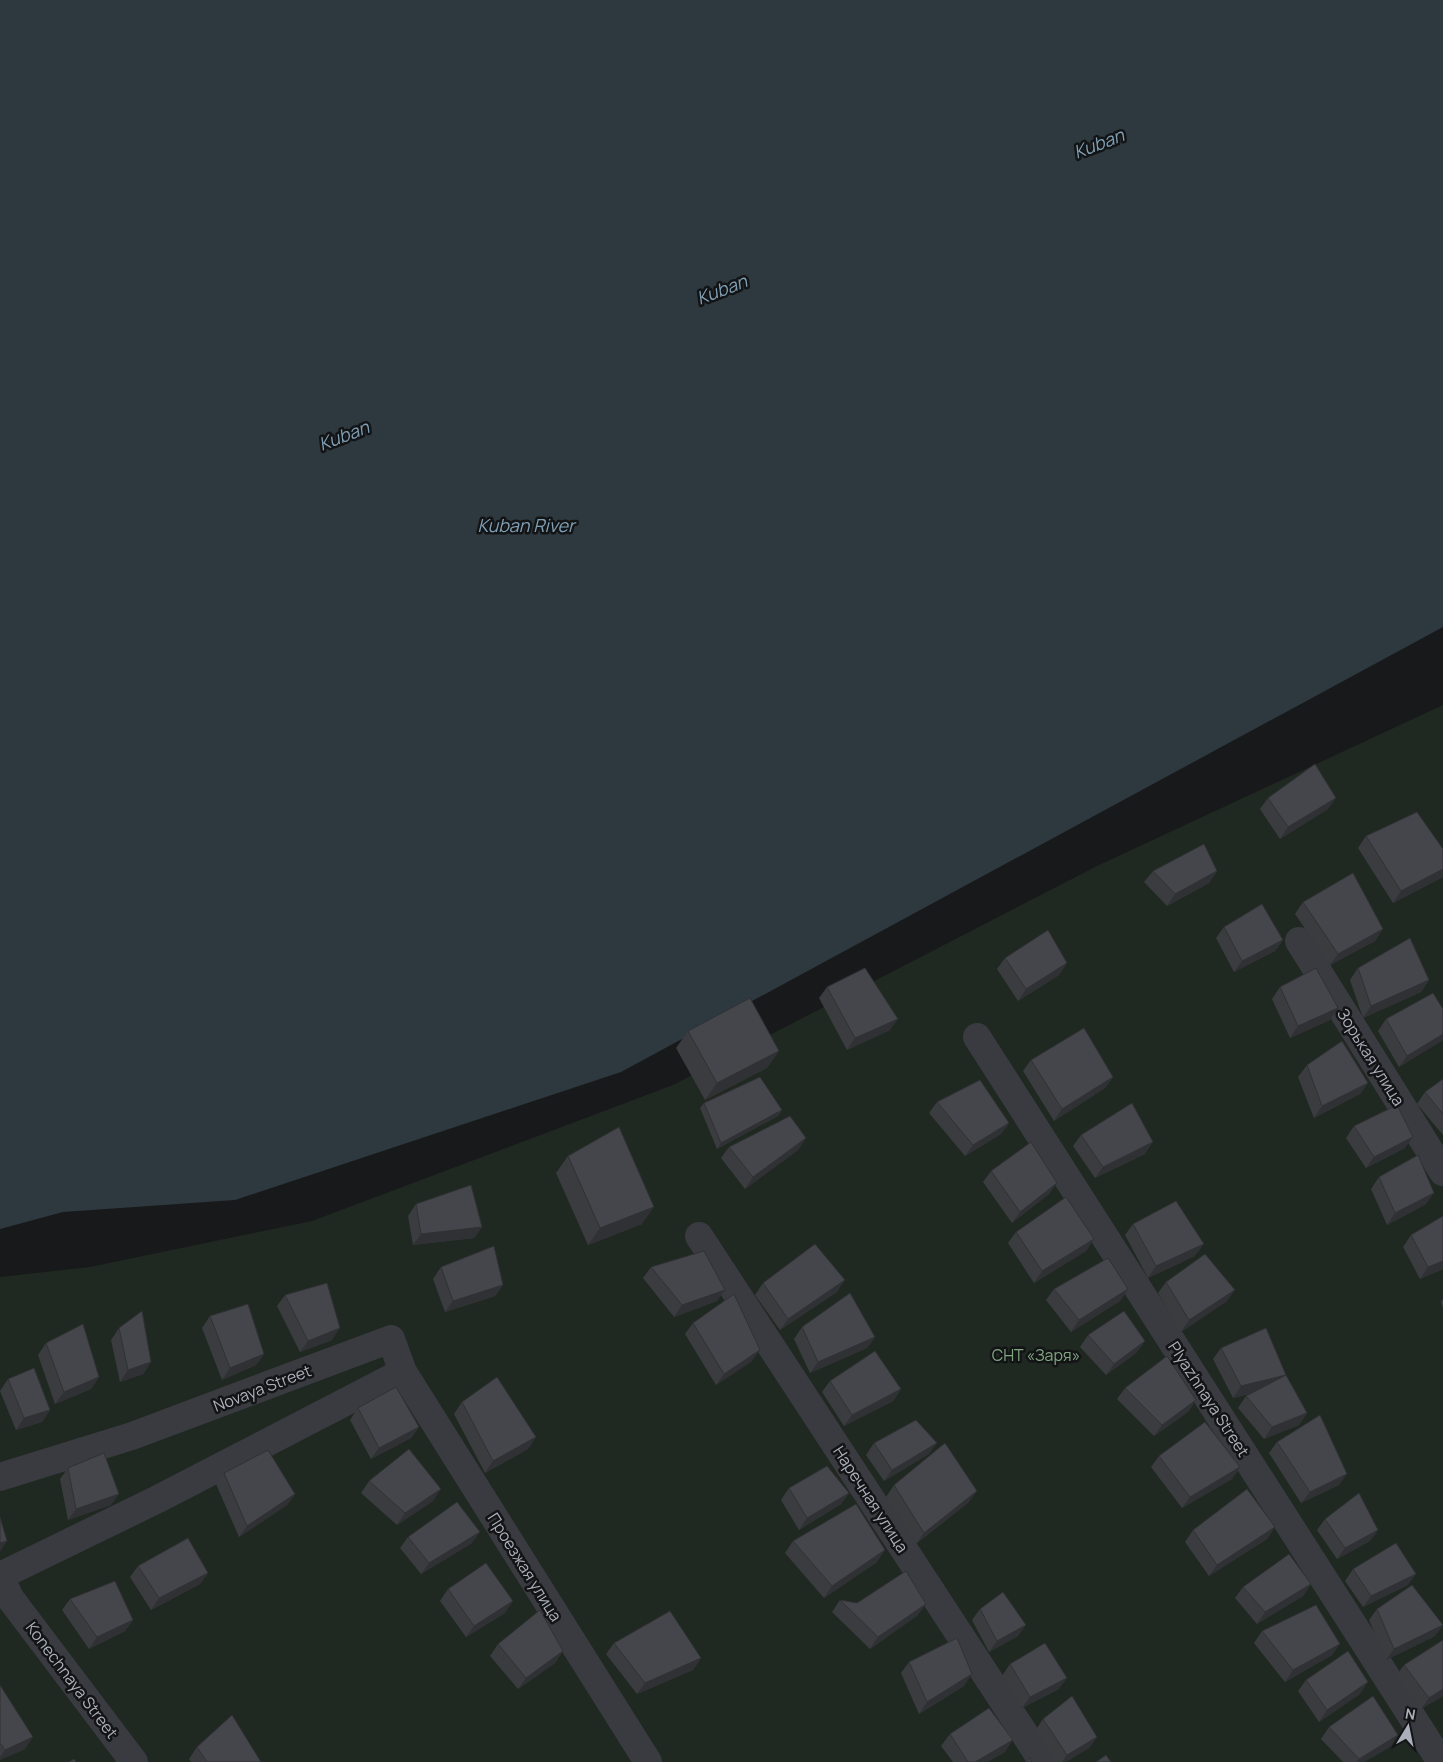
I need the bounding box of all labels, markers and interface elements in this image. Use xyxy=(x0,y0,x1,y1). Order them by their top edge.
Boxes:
water label: Kuban xyxy=(1070,122,1128,164)
water label: Kuban xyxy=(693,268,751,310)
water label: Kuban xyxy=(315,414,373,456)
water label: Kuban River xyxy=(477,513,577,537)
street label: Зорькая улица xyxy=(1332,1004,1410,1110)
street label: Plyazhnaya Street xyxy=(1163,1337,1255,1461)
park label: СНТ «Заря» xyxy=(992,1344,1080,1366)
street label: Novaya Street xyxy=(210,1359,314,1417)
street label: Наречная улица xyxy=(828,1441,914,1557)
street label: Проезжая улица xyxy=(483,1509,567,1625)
street label: Konechnaya Street xyxy=(21,1617,123,1743)
north arrow xyxy=(1383,1702,1433,1752)
text: N xyxy=(1404,1703,1417,1724)

